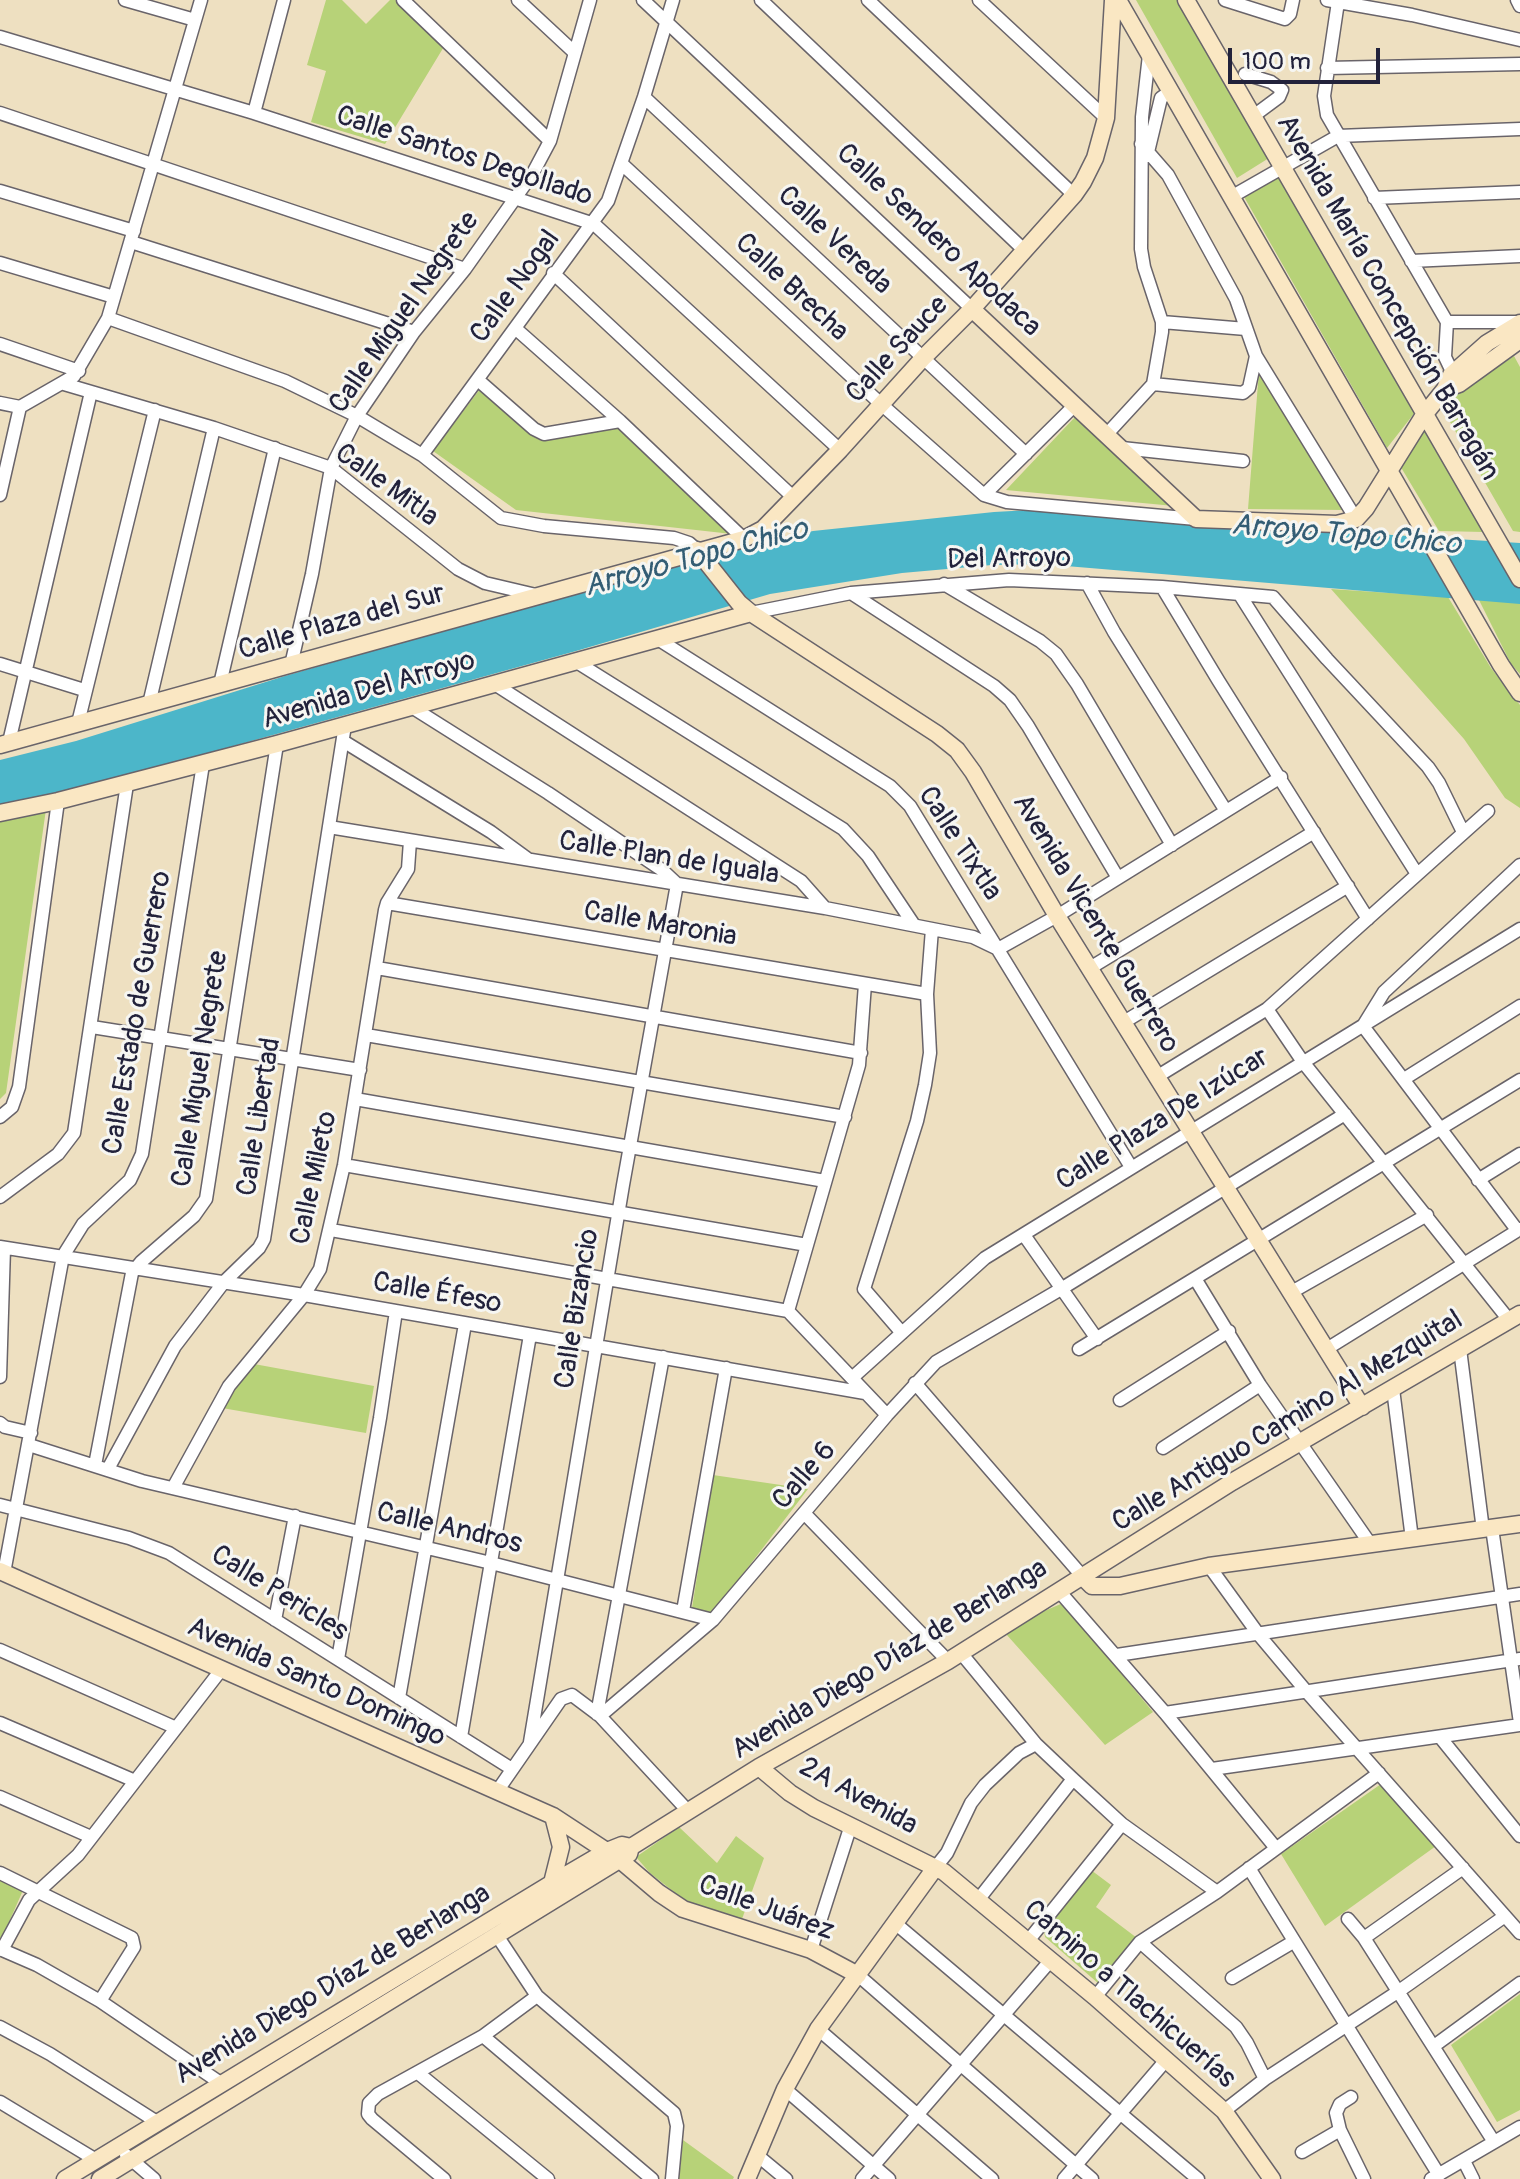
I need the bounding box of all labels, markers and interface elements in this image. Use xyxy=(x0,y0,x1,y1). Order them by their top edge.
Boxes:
scale bar xyxy=(1232,32,1384,82)
text: 100 m xyxy=(1242,47,1311,76)
street label: Calle Santos Degollado xyxy=(332,100,596,214)
street label: Avenida María Concepción Barragán xyxy=(1268,109,1506,487)
street label: Calle Sendero Apodaca xyxy=(829,137,1047,345)
street label: Calle Vereda xyxy=(770,180,898,302)
street label: Calle Miguel Negrete xyxy=(323,206,487,420)
street label: Calle Nogal xyxy=(464,224,568,350)
street label: Calle Brecha xyxy=(727,227,855,349)
street label: Calle Sauce xyxy=(840,289,956,411)
street label: Calle Mitla xyxy=(328,437,444,535)
water label: Arroyo Topo Chico xyxy=(1230,508,1462,564)
water label: Arroyo Topo Chico xyxy=(580,512,812,606)
street label: Del Arroyo xyxy=(947,542,1071,578)
street label: Calle Plaza del Sur xyxy=(235,577,449,669)
street label: Avenida Del Arroyo xyxy=(259,645,479,737)
street label: Calle Tixtla xyxy=(910,781,1008,907)
street label: Avenida Vicente Guerrero xyxy=(1004,788,1186,1060)
street label: Calle Plan de Iguala xyxy=(557,825,781,893)
street label: Calle Estado de Guerrero xyxy=(97,869,179,1157)
street label: Calle Maronia xyxy=(581,895,739,955)
street label: Calle Miguel Negrete xyxy=(166,949,236,1189)
street label: Calle Libertad xyxy=(231,1035,289,1199)
street label: Calle Plaza De Izúcar xyxy=(1051,1041,1275,1199)
street label: Calle Mileto xyxy=(284,1108,346,1248)
street label: Calle Bizancio xyxy=(549,1227,607,1391)
street label: Calle Éfeso xyxy=(370,1266,504,1322)
street label: Calle Antiguo Camino Al Mezquital xyxy=(1107,1304,1469,1540)
street label: Calle 6 xyxy=(766,1435,844,1517)
street label: Calle Andros xyxy=(373,1496,525,1562)
street label: Calle Pericles xyxy=(204,1539,354,1649)
street label: Avenida Diego Díaz de Berlanga xyxy=(726,1552,1054,1768)
street label: Avenida Santo Domingo xyxy=(182,1611,450,1755)
street label: 2A Avenida xyxy=(793,1751,923,1843)
street label: Calle Juárez xyxy=(694,1869,838,1949)
street label: Avenida Diego Díaz de Berlanga xyxy=(169,1877,497,2093)
street label: Camino a Tlachicuerías xyxy=(1016,1894,1242,2096)

